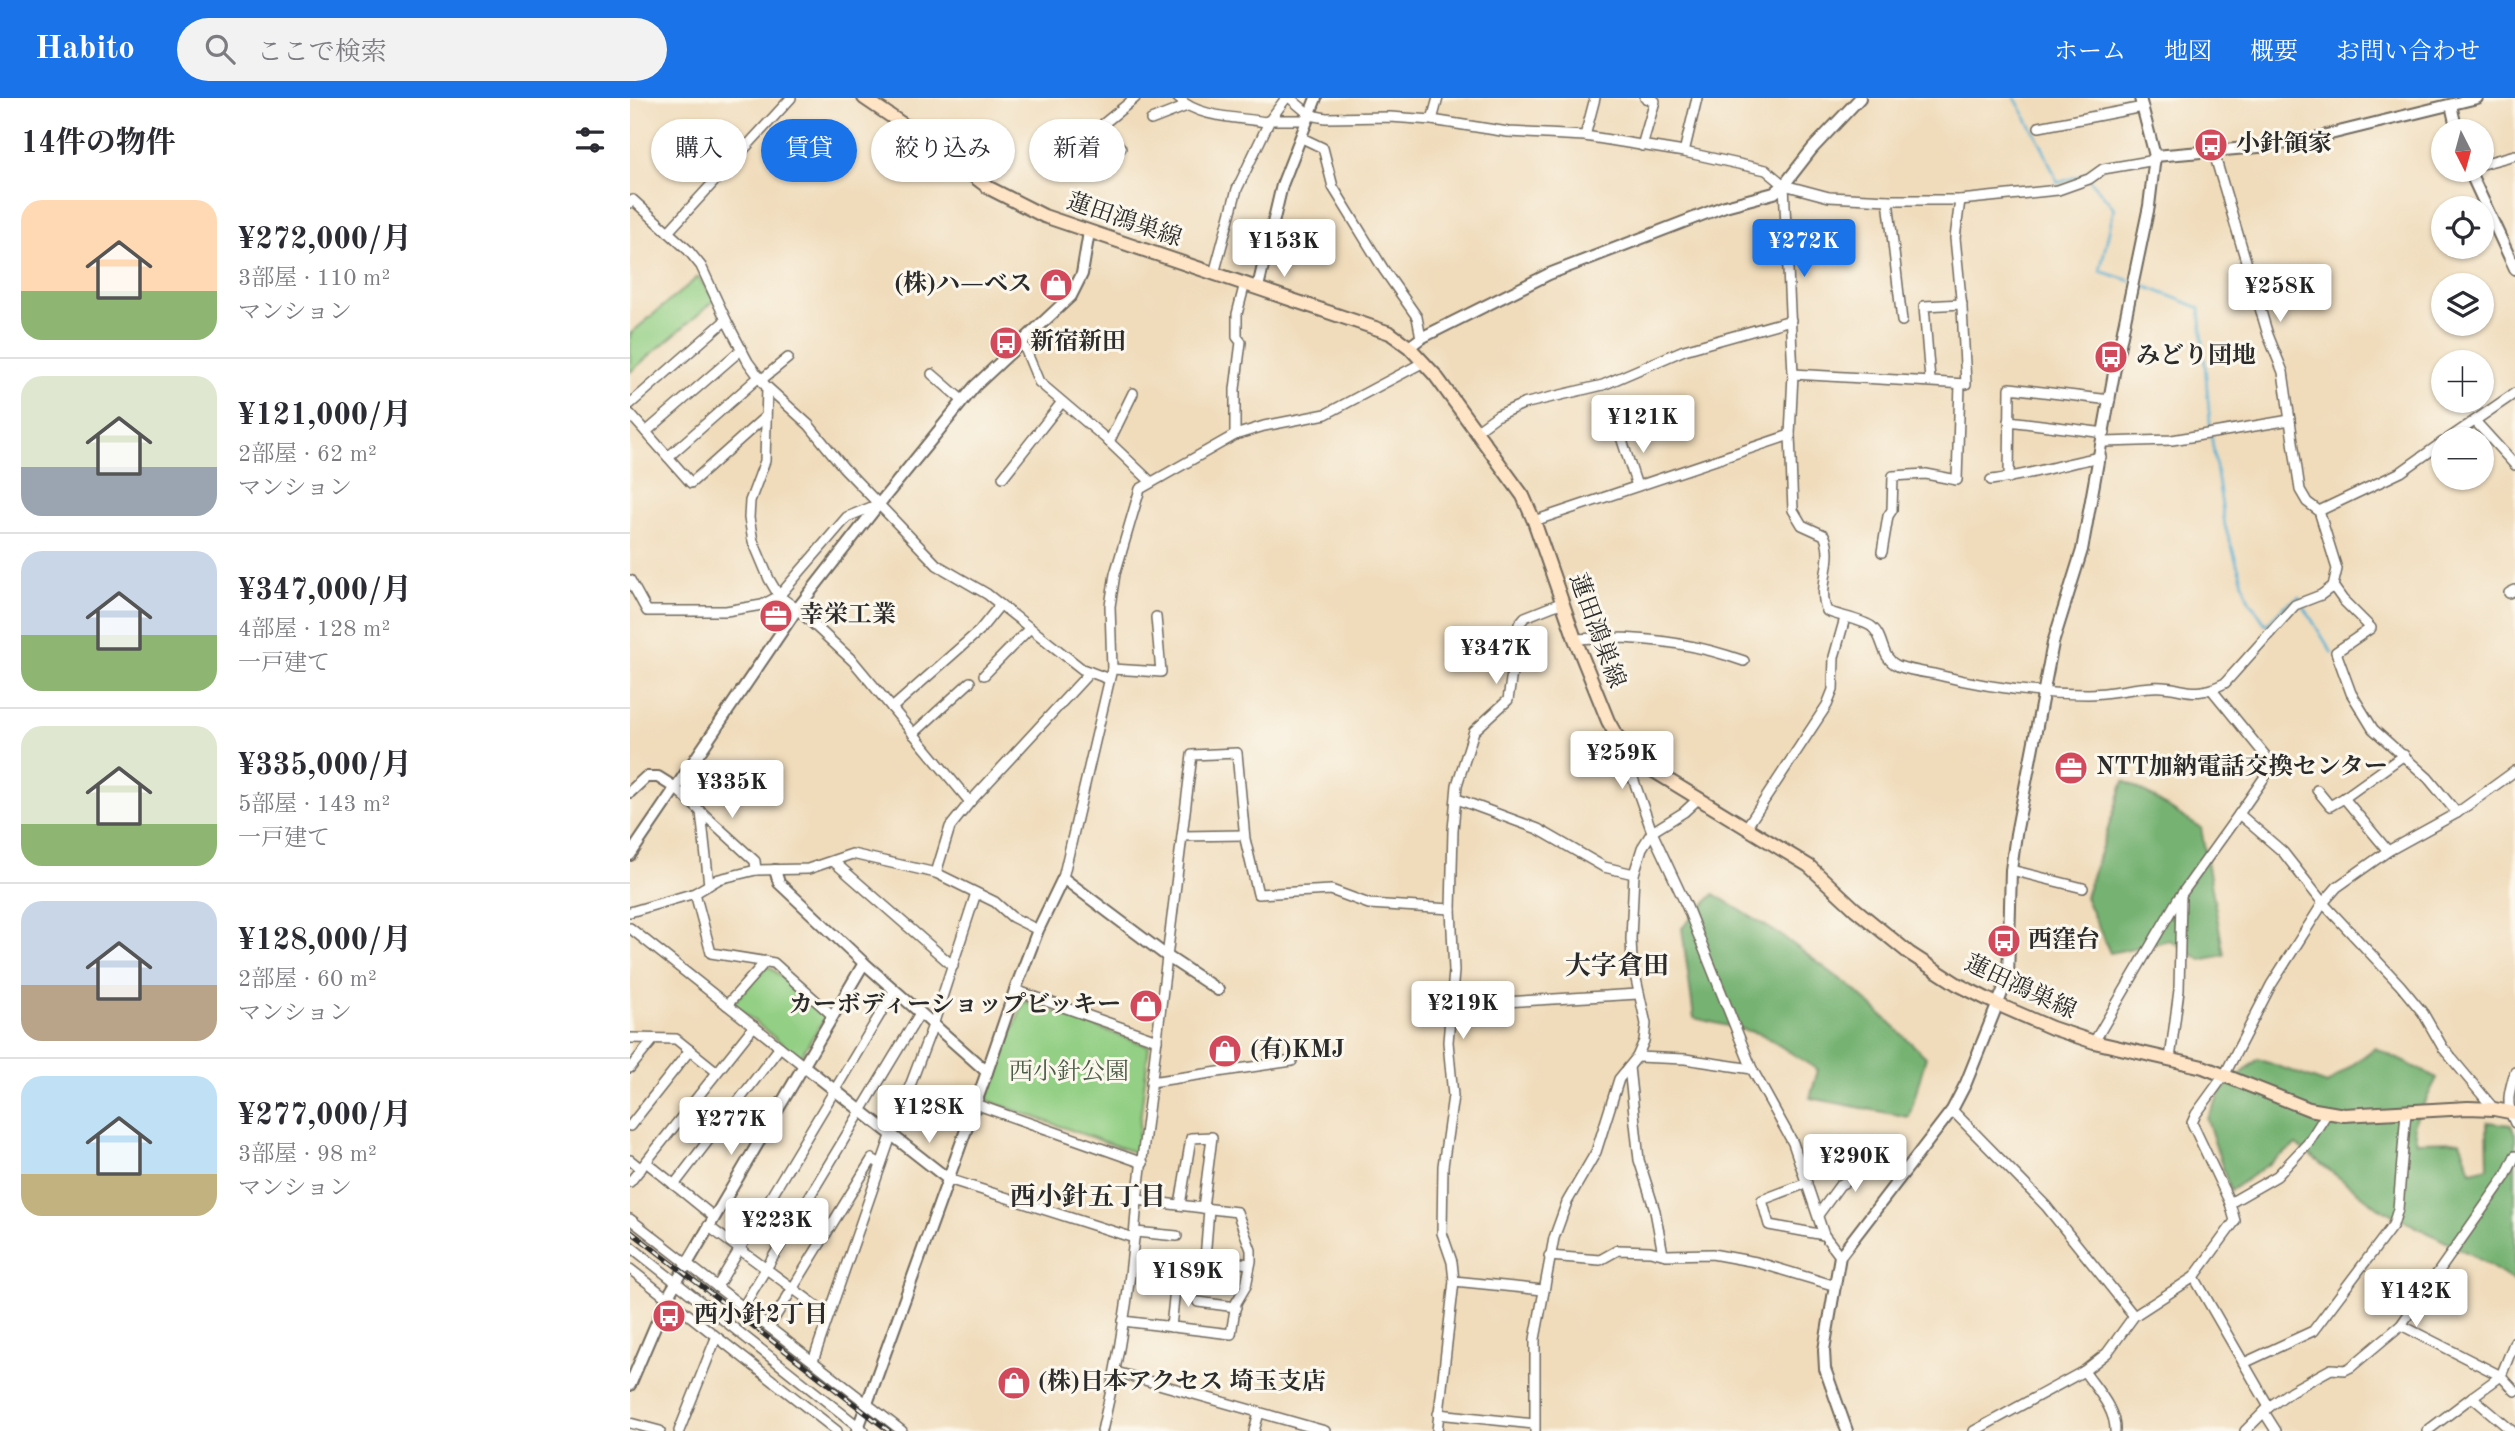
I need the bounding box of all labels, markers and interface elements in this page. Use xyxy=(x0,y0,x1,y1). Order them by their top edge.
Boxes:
search box xyxy=(177,18,667,81)
icon: search xyxy=(201,30,239,68)
text: Habito xyxy=(35,33,135,66)
text: ここで検索 xyxy=(257,40,387,66)
text: ホーム xyxy=(2054,41,2126,65)
text: 地図 xyxy=(2164,41,2212,65)
text: 概要 xyxy=(2250,41,2298,65)
text: お問い合わせ xyxy=(2336,41,2480,65)
chip: 購入 xyxy=(651,119,747,182)
chip: 賃貸 xyxy=(761,119,857,182)
chip: 絞り込み xyxy=(871,119,1015,182)
chip: 新着 xyxy=(1029,119,1125,182)
north arrow xyxy=(2431,119,2494,182)
map controls xyxy=(2431,119,2494,490)
icon: filters xyxy=(571,121,609,159)
bus stop icon: 小針領家 xyxy=(2192,126,2230,164)
text: 14件の物件 xyxy=(21,129,176,159)
place label: 小針領家 xyxy=(2236,130,2332,157)
street label: 蓮田鴻巣線 xyxy=(1063,187,1186,252)
button: locate xyxy=(2431,196,2494,259)
pin: ¥153K xyxy=(1235,220,1333,279)
pin: ¥272K xyxy=(1755,220,1853,279)
text: ¥272,000/月 xyxy=(238,225,412,255)
icon: home xyxy=(77,228,161,312)
text: ¥153K xyxy=(1248,230,1320,253)
text: ¥272K xyxy=(1768,230,1840,253)
pin: ¥258K xyxy=(2231,264,2329,324)
shop icon: (株)ハ―ベス xyxy=(1037,266,1075,304)
text: 3部屋 · 110 m² xyxy=(238,267,390,290)
place label: (株)ハ―ベス xyxy=(894,270,1032,297)
button: layers xyxy=(2431,273,2494,336)
text: ¥258K xyxy=(2244,275,2316,298)
text: マンション xyxy=(238,301,352,324)
bus stop icon: 新宿新田 xyxy=(987,324,1025,362)
place label: 新宿新田 xyxy=(1030,328,1126,355)
bus stop icon: みどり団地 xyxy=(2092,338,2130,376)
place label: みどり団地 xyxy=(2136,342,2256,369)
button: + xyxy=(2431,350,2494,413)
pin: ¥121K xyxy=(1594,396,1692,455)
text: ¥121,000/月 xyxy=(238,401,412,431)
icon: home xyxy=(77,404,161,488)
text: ¥121K xyxy=(1607,406,1679,429)
button: − xyxy=(2431,427,2494,490)
text: 2部屋 · 62 m² xyxy=(238,443,377,466)
text: マンション xyxy=(238,477,352,500)
street label: 蓮田鴻巣線 xyxy=(1564,569,1631,691)
text: ¥347,000/月 xyxy=(238,576,412,606)
icon: home xyxy=(77,579,161,663)
office icon: 幸栄工業 xyxy=(757,597,795,635)
place label: 幸栄工業 xyxy=(800,601,896,628)
text: 4部屋 · 128 m² xyxy=(238,618,390,641)
pin: ¥347K xyxy=(1447,626,1545,686)
text: ¥347K xyxy=(1460,637,1532,660)
text: 一戸建て xyxy=(238,652,330,675)
pin: ¥259K xyxy=(1573,732,1671,791)
text: ¥259K xyxy=(1586,742,1658,765)
office icon: NTT加納電話交換センター xyxy=(2052,749,2090,787)
text: ¥335,000/月 xyxy=(238,751,412,781)
place label: NTT加納電話交換センター xyxy=(2096,753,2388,780)
icon: home xyxy=(77,754,161,838)
pin: ¥335K xyxy=(683,760,781,820)
text: ¥335K xyxy=(696,771,768,794)
text: 5部屋 · 143 m² xyxy=(238,793,390,816)
text: 一戸建て xyxy=(238,827,330,850)
bus stop icon: 西窪台 xyxy=(1985,922,2023,960)
text: ¥128,000/月 xyxy=(238,926,412,956)
place label: 西窪台 xyxy=(2028,926,2100,953)
icon: home xyxy=(77,929,161,1013)
street label: 蓮田鴻巣線 xyxy=(1961,949,2081,1024)
district label: 大字倉田 xyxy=(1565,951,1669,980)
text: 2部屋 · 60 m² xyxy=(238,968,377,991)
pin: ¥219K xyxy=(1414,982,1512,1041)
shop icon: カーボディーショップビッキー xyxy=(1127,987,1165,1025)
place label: カーボディーショップビッキー xyxy=(789,992,1121,1018)
text: ¥219K xyxy=(1427,992,1499,1015)
text: マンション xyxy=(238,1002,352,1025)
shop icon: (有)KMJ xyxy=(1206,1032,1244,1070)
place label: (有)KMJ xyxy=(1250,1036,1345,1063)
park label: 西小針公園 xyxy=(1009,1059,1129,1085)
pin: ¥128K xyxy=(880,1086,978,1145)
text: ¥128K xyxy=(893,1096,965,1119)
pin: ¥277K xyxy=(682,1098,780,1157)
text: ¥277,000/月 xyxy=(238,1101,412,1131)
icon: home xyxy=(77,1104,161,1188)
text: ¥277K xyxy=(695,1108,767,1131)
pin: ¥290K xyxy=(1806,1134,1904,1194)
text: 3部屋 · 98 m² xyxy=(238,1143,377,1166)
text: ¥290K xyxy=(1819,1145,1891,1168)
text: マンション xyxy=(238,1177,352,1200)
district label: 西小針五丁目 xyxy=(1010,1182,1166,1211)
pin: ¥223K xyxy=(728,1198,826,1258)
text: ¥223K xyxy=(741,1209,813,1232)
pin: ¥189K xyxy=(1139,1250,1237,1309)
text: ¥189K xyxy=(1152,1260,1224,1283)
pin: ¥142K xyxy=(2367,1270,2465,1329)
text: ¥142K xyxy=(2380,1280,2452,1303)
bus stop icon: 西小針2丁目 xyxy=(650,1297,688,1335)
place label: 西小針2丁目 xyxy=(694,1301,828,1328)
shop icon: (株)日本アクセス 埼玉支店 xyxy=(995,1364,1033,1402)
place label: (株)日本アクセス 埼玉支店 xyxy=(1038,1368,1326,1395)

